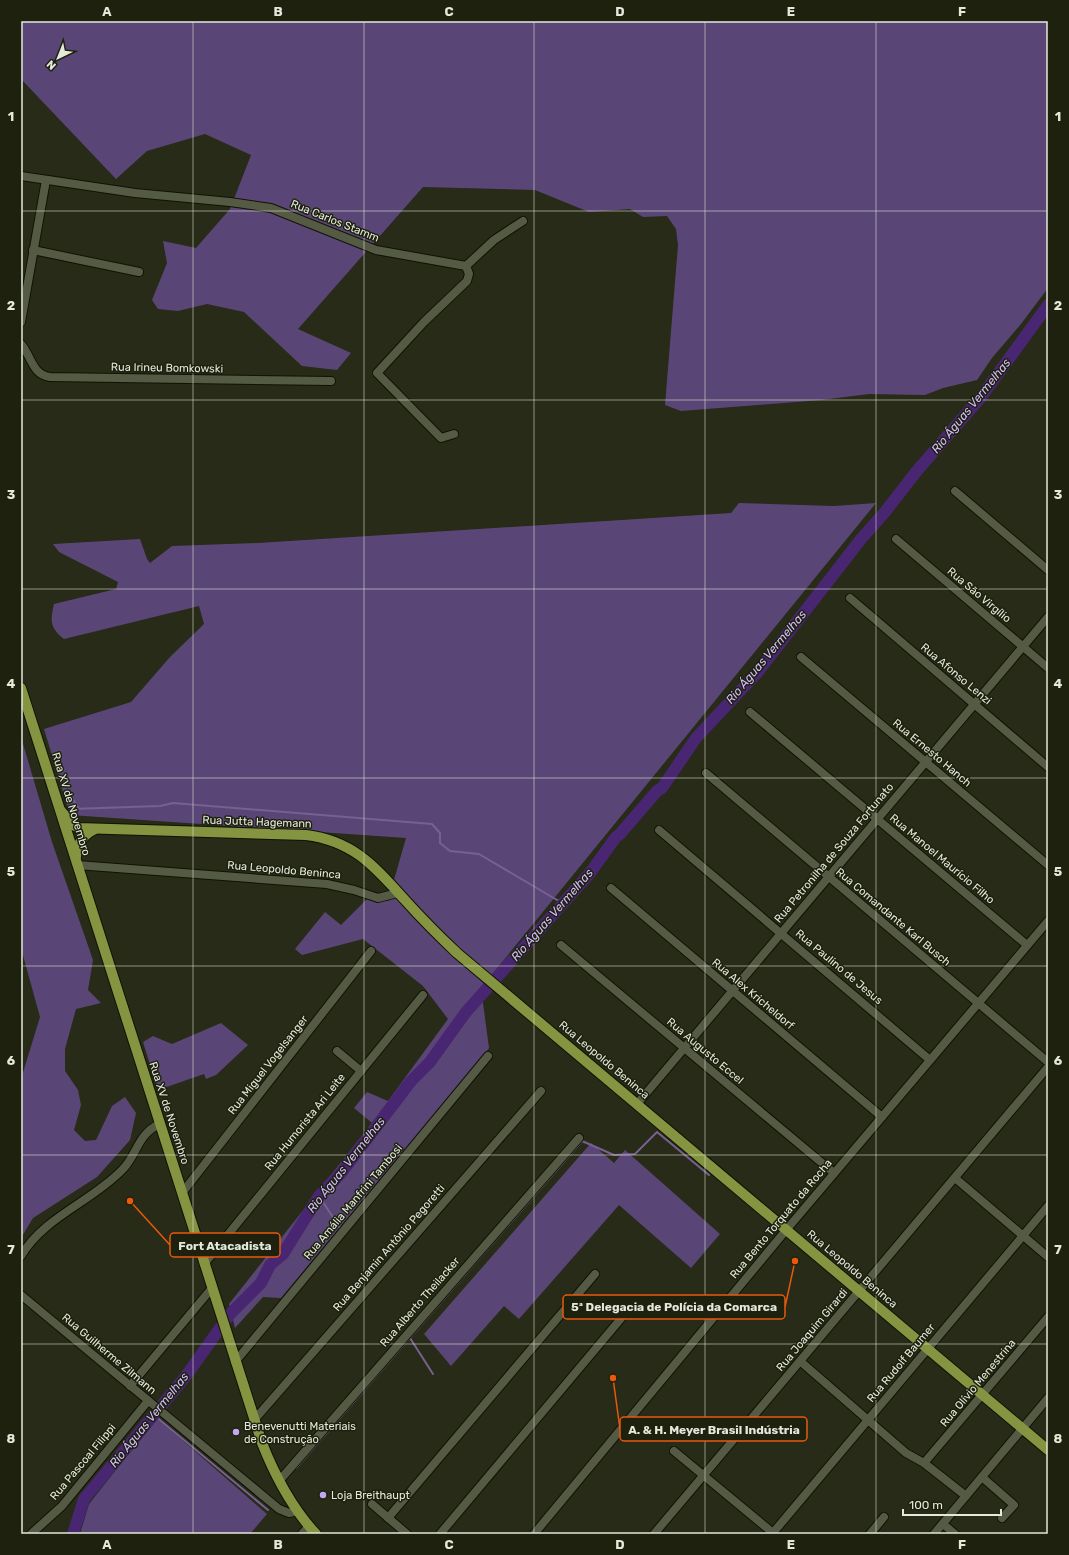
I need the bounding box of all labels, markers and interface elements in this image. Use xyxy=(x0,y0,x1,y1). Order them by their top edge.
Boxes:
text: A xyxy=(102,4,112,19)
text: B xyxy=(273,4,283,19)
text: C xyxy=(444,4,454,19)
text: D xyxy=(615,4,625,19)
text: E xyxy=(787,4,795,19)
text: F xyxy=(958,4,966,19)
north arrow xyxy=(38,38,78,78)
text: N xyxy=(44,57,59,72)
text: 1 xyxy=(8,109,14,124)
text: 1 xyxy=(1055,109,1061,124)
street label: Rua Carlos Stamm xyxy=(289,197,381,245)
text: 2 xyxy=(7,298,15,313)
text: 2 xyxy=(1054,298,1062,313)
water label: Rio Águas Vermelhas xyxy=(929,356,1013,456)
street label: Rua Irineu Bomkowski xyxy=(111,361,223,375)
text: 3 xyxy=(7,487,16,502)
text: 3 xyxy=(1054,487,1063,502)
street label: Rua São Virgílio xyxy=(945,565,1013,625)
water label: Rio Águas Vermelhas xyxy=(723,607,809,707)
street label: Rua Afonso Lenzi xyxy=(918,641,994,707)
text: 4 xyxy=(7,676,16,691)
text: 4 xyxy=(1054,676,1063,691)
street label: Rua Ernesto Hanch xyxy=(890,716,974,790)
street label: Rua XV de Novembro xyxy=(49,751,93,857)
street label: Rua Petronilha de Souza Fortunato xyxy=(772,780,896,926)
street label: Rua Manoel Maurício Filho xyxy=(887,811,997,907)
street label: Rua Jutta Hagemann xyxy=(202,814,312,830)
street label: Rua Leopoldo Beninca xyxy=(227,859,341,881)
text: 5 xyxy=(7,864,15,879)
text: 5 xyxy=(1054,864,1062,879)
street label: Rua Comandante Karl Busch xyxy=(833,865,953,969)
water label: Rio Águas Vermelhas xyxy=(508,866,596,964)
street label: Rua Paulino de Jesus xyxy=(793,927,885,1007)
street label: Rua Alex Kricheldorf xyxy=(709,956,797,1033)
street label: Rua Miguel Vogelsanger xyxy=(225,1012,311,1117)
street label: Rua Augusto Eccel xyxy=(664,1015,746,1087)
street label: Rua Leopoldo Beninca xyxy=(556,1018,652,1102)
text: 6 xyxy=(7,1053,16,1068)
text: 6 xyxy=(1054,1053,1063,1068)
street label: Rua XV de Novembro xyxy=(146,1060,192,1166)
street label: Rua Humorista Ari Leite xyxy=(262,1071,348,1173)
water label: Rio Águas Vermelhas xyxy=(304,1114,388,1216)
street label: Rua Amália Manfrini Tambosi xyxy=(301,1142,405,1262)
street label: Rua Bento Torquato da Rocha xyxy=(727,1157,835,1281)
street label: Rua Benjamin Antônio Pegoretti xyxy=(330,1182,448,1314)
street label: Rua Leopoldo Beninca xyxy=(804,1227,900,1311)
callout: Fort Atacadista xyxy=(170,1233,280,1257)
text: Fort Atacadista xyxy=(178,1239,272,1253)
text: 7 xyxy=(7,1242,15,1257)
text: 7 xyxy=(1054,1242,1062,1257)
street label: Rua Alberto Theilacker xyxy=(378,1254,463,1349)
street label: Rua Joaquim Girardi xyxy=(774,1286,850,1374)
callout: 5ª Delegacia de Polícia da Comarca xyxy=(563,1295,785,1319)
text: 5ª Delegacia de Polícia da Comarca xyxy=(571,1300,777,1314)
street label: Rua Guilherme Zilmann xyxy=(59,1311,159,1397)
street label: Rua Rudolf Baumer xyxy=(864,1320,938,1405)
street label: Rua Olívio Menestrina xyxy=(938,1337,1018,1429)
water label: Rio Águas Vermelhas xyxy=(107,1370,191,1470)
callout: A. & H. Meyer Brasil Indústria xyxy=(620,1417,807,1441)
place label: Benevenutti Materiais de Construção xyxy=(244,1420,356,1446)
street label: Rua Pascoal Filippi xyxy=(47,1421,119,1503)
text: A. & H. Meyer Brasil Indústria xyxy=(628,1423,800,1437)
marker: Benevenutti Materiais de Construção xyxy=(231,1427,241,1437)
text: 8 xyxy=(7,1431,16,1446)
text: 8 xyxy=(1054,1431,1063,1446)
place label: Loja Breithaupt xyxy=(331,1489,410,1502)
marker: Loja Breithaupt xyxy=(318,1490,328,1500)
scale bar xyxy=(903,1491,1001,1517)
text: 100 m xyxy=(909,1498,943,1512)
text: A xyxy=(102,1537,112,1552)
text: B xyxy=(273,1537,283,1552)
text: C xyxy=(444,1537,454,1552)
text: D xyxy=(615,1537,625,1552)
text: E xyxy=(787,1537,795,1552)
text: F xyxy=(958,1537,966,1552)

